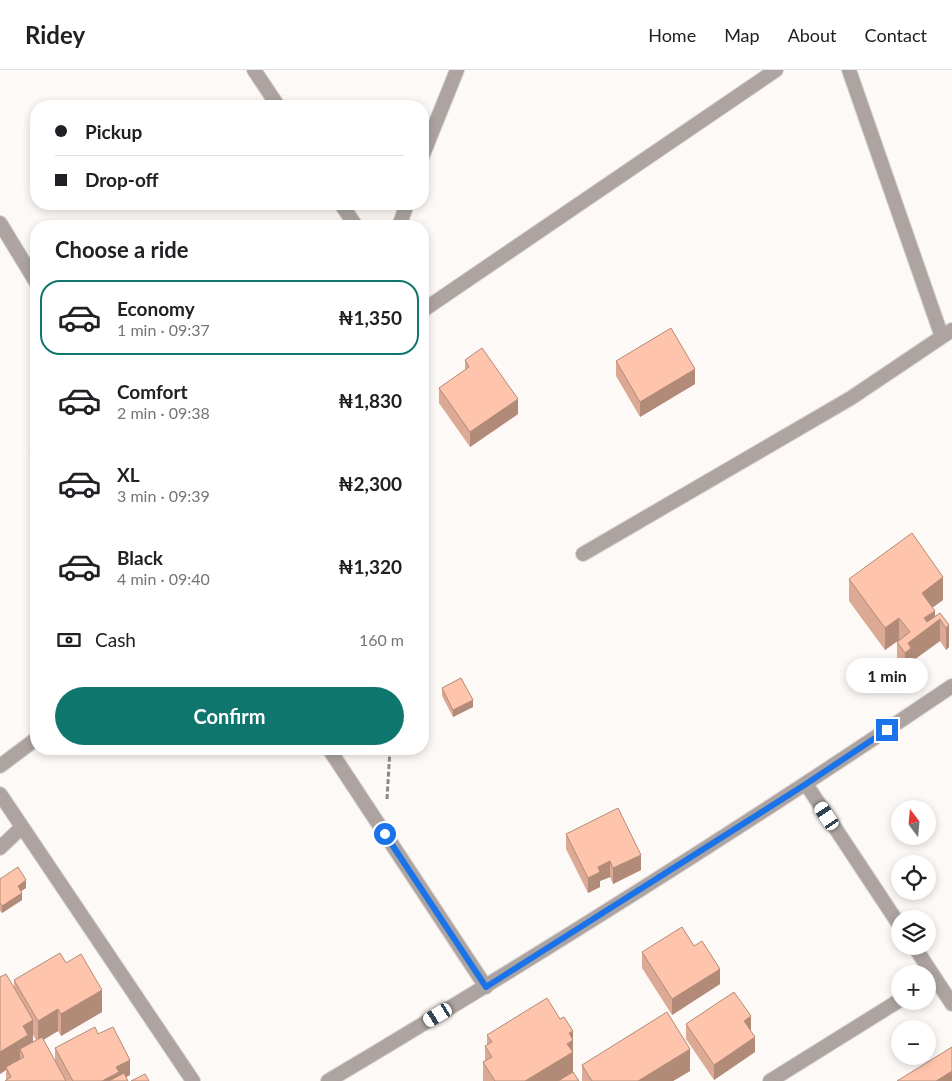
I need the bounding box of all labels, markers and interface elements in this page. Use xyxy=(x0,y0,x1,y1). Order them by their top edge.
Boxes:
text: Ridey xyxy=(25,20,85,49)
text: Home xyxy=(648,24,696,46)
text: Map xyxy=(724,24,760,46)
text: About xyxy=(788,24,837,46)
text: Contact xyxy=(865,24,927,46)
text: Pickup xyxy=(85,120,142,143)
text: Drop-off xyxy=(85,168,159,191)
text: Choose a ride xyxy=(55,236,189,263)
icon: car xyxy=(57,295,102,340)
text: Economy xyxy=(117,297,195,320)
text: ₦1,350 xyxy=(338,306,402,329)
text: 1 min · 09:37 xyxy=(117,320,210,339)
icon: car xyxy=(57,378,102,423)
text: Comfort xyxy=(117,380,188,403)
text: ₦1,830 xyxy=(338,389,402,412)
text: 2 min · 09:38 xyxy=(117,403,210,422)
icon: car xyxy=(57,461,102,506)
text: XL xyxy=(117,463,140,486)
text: ₦2,300 xyxy=(338,472,402,495)
text: 3 min · 09:39 xyxy=(117,486,210,505)
icon: car xyxy=(57,544,102,589)
text: Black xyxy=(117,546,163,569)
text: ₦1,320 xyxy=(338,555,402,578)
text: 4 min · 09:40 xyxy=(117,569,210,588)
icon: cash xyxy=(55,626,83,654)
text: Cash xyxy=(95,628,136,651)
text: 160 m xyxy=(359,630,404,649)
callout: 1 min xyxy=(846,658,928,692)
text: 1 min xyxy=(867,666,907,685)
button: Confirm xyxy=(55,687,404,745)
route end xyxy=(876,719,898,741)
car xyxy=(812,799,841,833)
north arrow xyxy=(891,800,936,845)
map controls xyxy=(891,800,936,1065)
route start xyxy=(374,823,396,845)
button: locate xyxy=(891,855,936,900)
button: layers xyxy=(891,910,936,955)
button: + xyxy=(891,965,936,1010)
car xyxy=(421,1001,454,1029)
button: − xyxy=(891,1020,936,1065)

